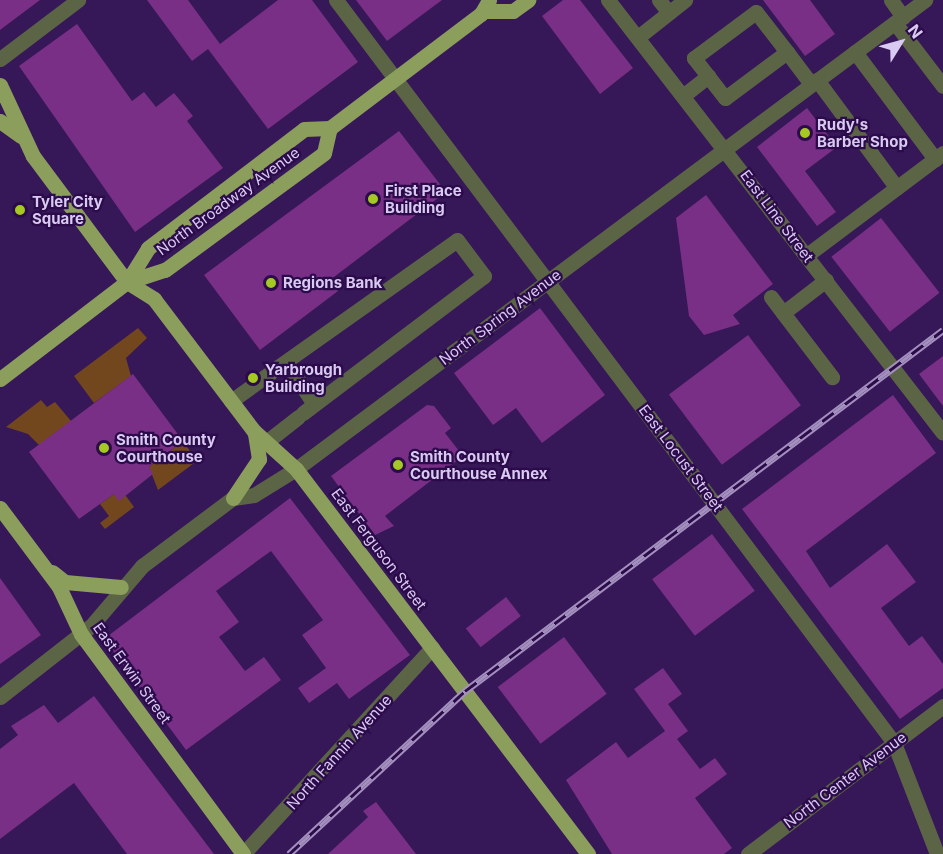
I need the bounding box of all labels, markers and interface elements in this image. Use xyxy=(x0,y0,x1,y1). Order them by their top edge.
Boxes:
north arrow xyxy=(871,12,931,72)
text: N xyxy=(904,20,927,42)
place label: Rudy's Barber Shop xyxy=(817,115,908,150)
marker: Rudy's Barber Shop xyxy=(798,126,812,140)
street label: North Broadway Avenue xyxy=(153,143,303,259)
street label: East Line Street xyxy=(736,166,818,266)
place label: First Place Building xyxy=(385,181,462,216)
place label: Tyler City Square xyxy=(32,192,103,227)
marker: First Place Building xyxy=(366,192,380,206)
marker: Tyler City Square xyxy=(13,203,27,217)
street label: North Spring Avenue xyxy=(436,265,564,369)
place label: Regions Bank xyxy=(283,274,382,292)
marker: Regions Bank xyxy=(264,276,278,290)
place label: Yarbrough Building xyxy=(265,360,342,395)
marker: Yarbrough Building xyxy=(246,371,260,385)
street label: East Locust Street xyxy=(635,401,727,515)
place label: Smith County Courthouse xyxy=(116,430,216,465)
marker: Smith County Courthouse xyxy=(97,441,111,455)
place label: Smith County Courthouse Annex xyxy=(410,447,548,482)
marker: Smith County Courthouse Annex xyxy=(391,458,405,472)
street label: East Ferguson Street xyxy=(327,485,431,613)
street label: East Erwin Street xyxy=(89,619,175,727)
street label: North Fannin Avenue xyxy=(283,691,395,813)
street label: North Center Avenue xyxy=(780,728,910,832)

